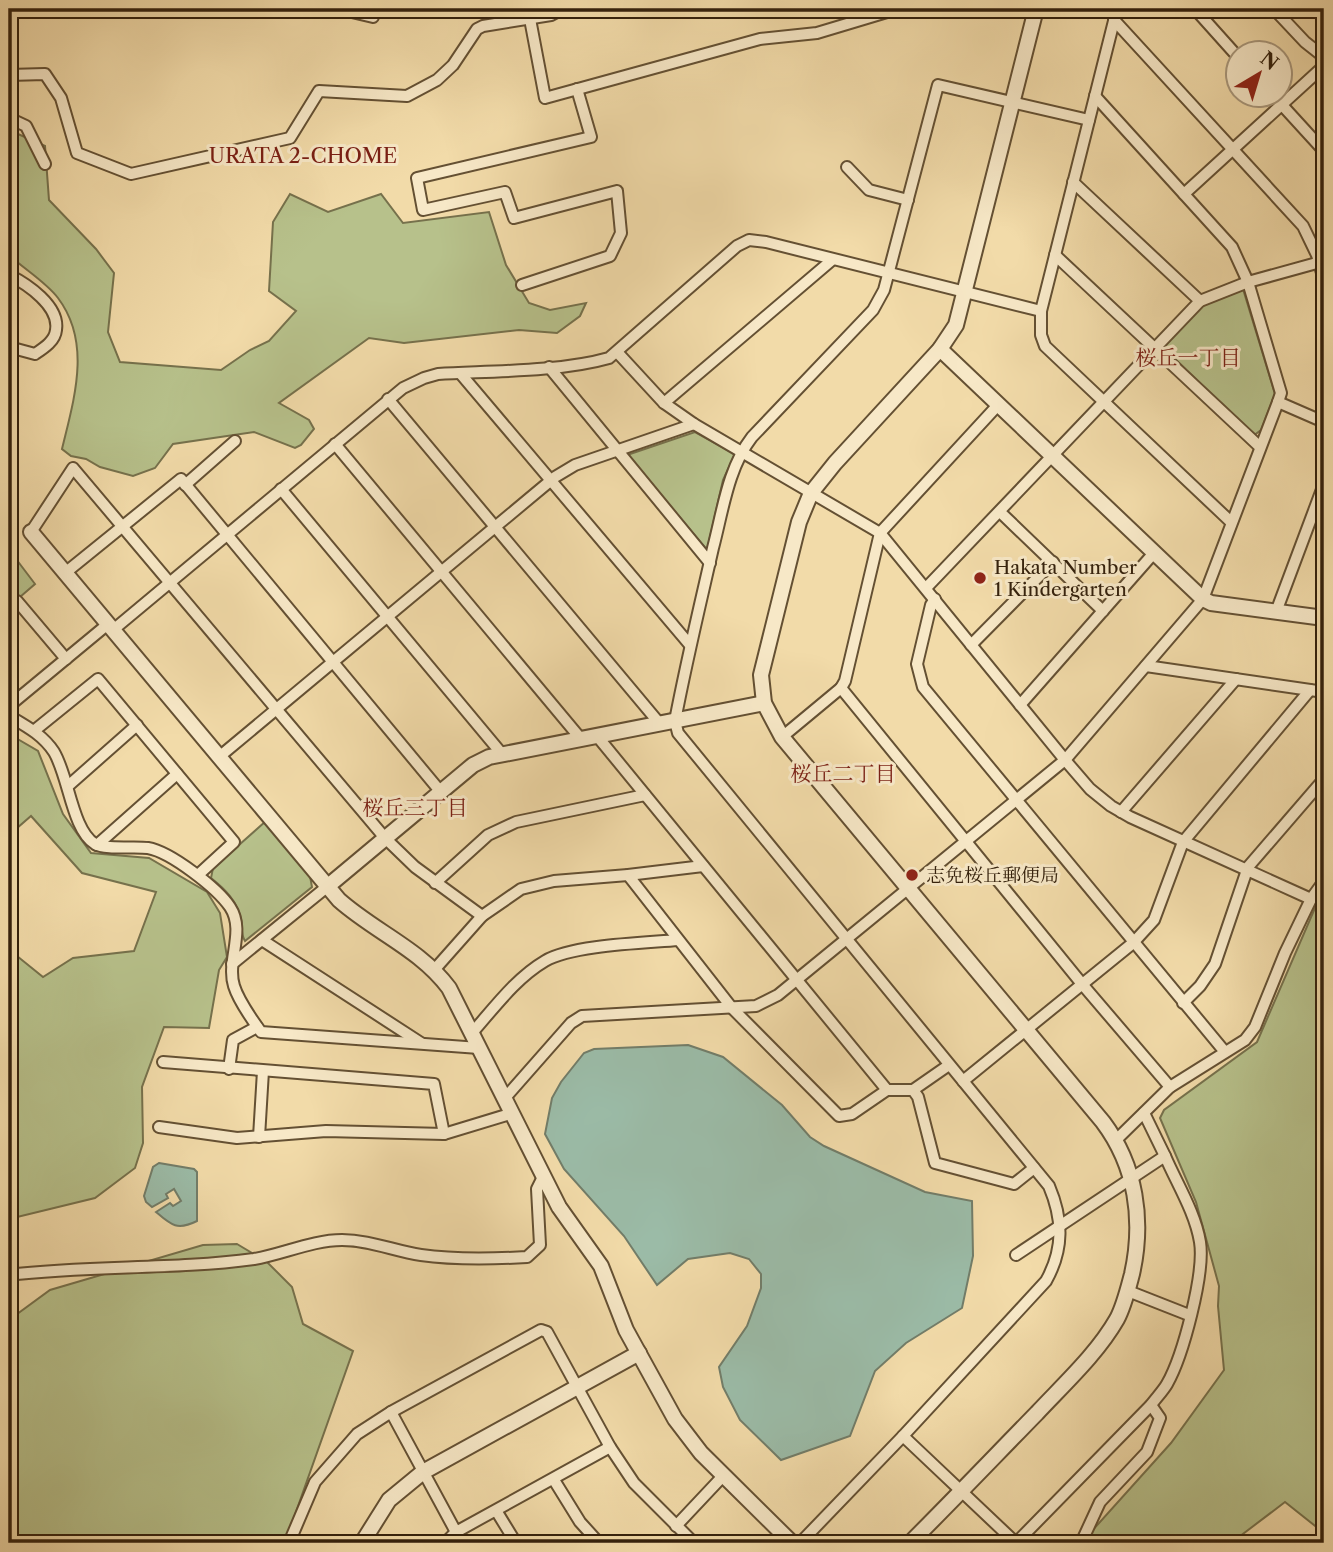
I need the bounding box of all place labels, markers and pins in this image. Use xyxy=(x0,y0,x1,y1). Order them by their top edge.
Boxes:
place label: Hakata Number 1 Kindergarten xyxy=(994,556,1137,601)
marker: Hakata Number 1 Kindergarten xyxy=(972,570,988,586)
place label: 志免桜丘郵便局 xyxy=(926,864,1059,887)
marker: 志免桜丘郵便局 xyxy=(904,867,920,883)

